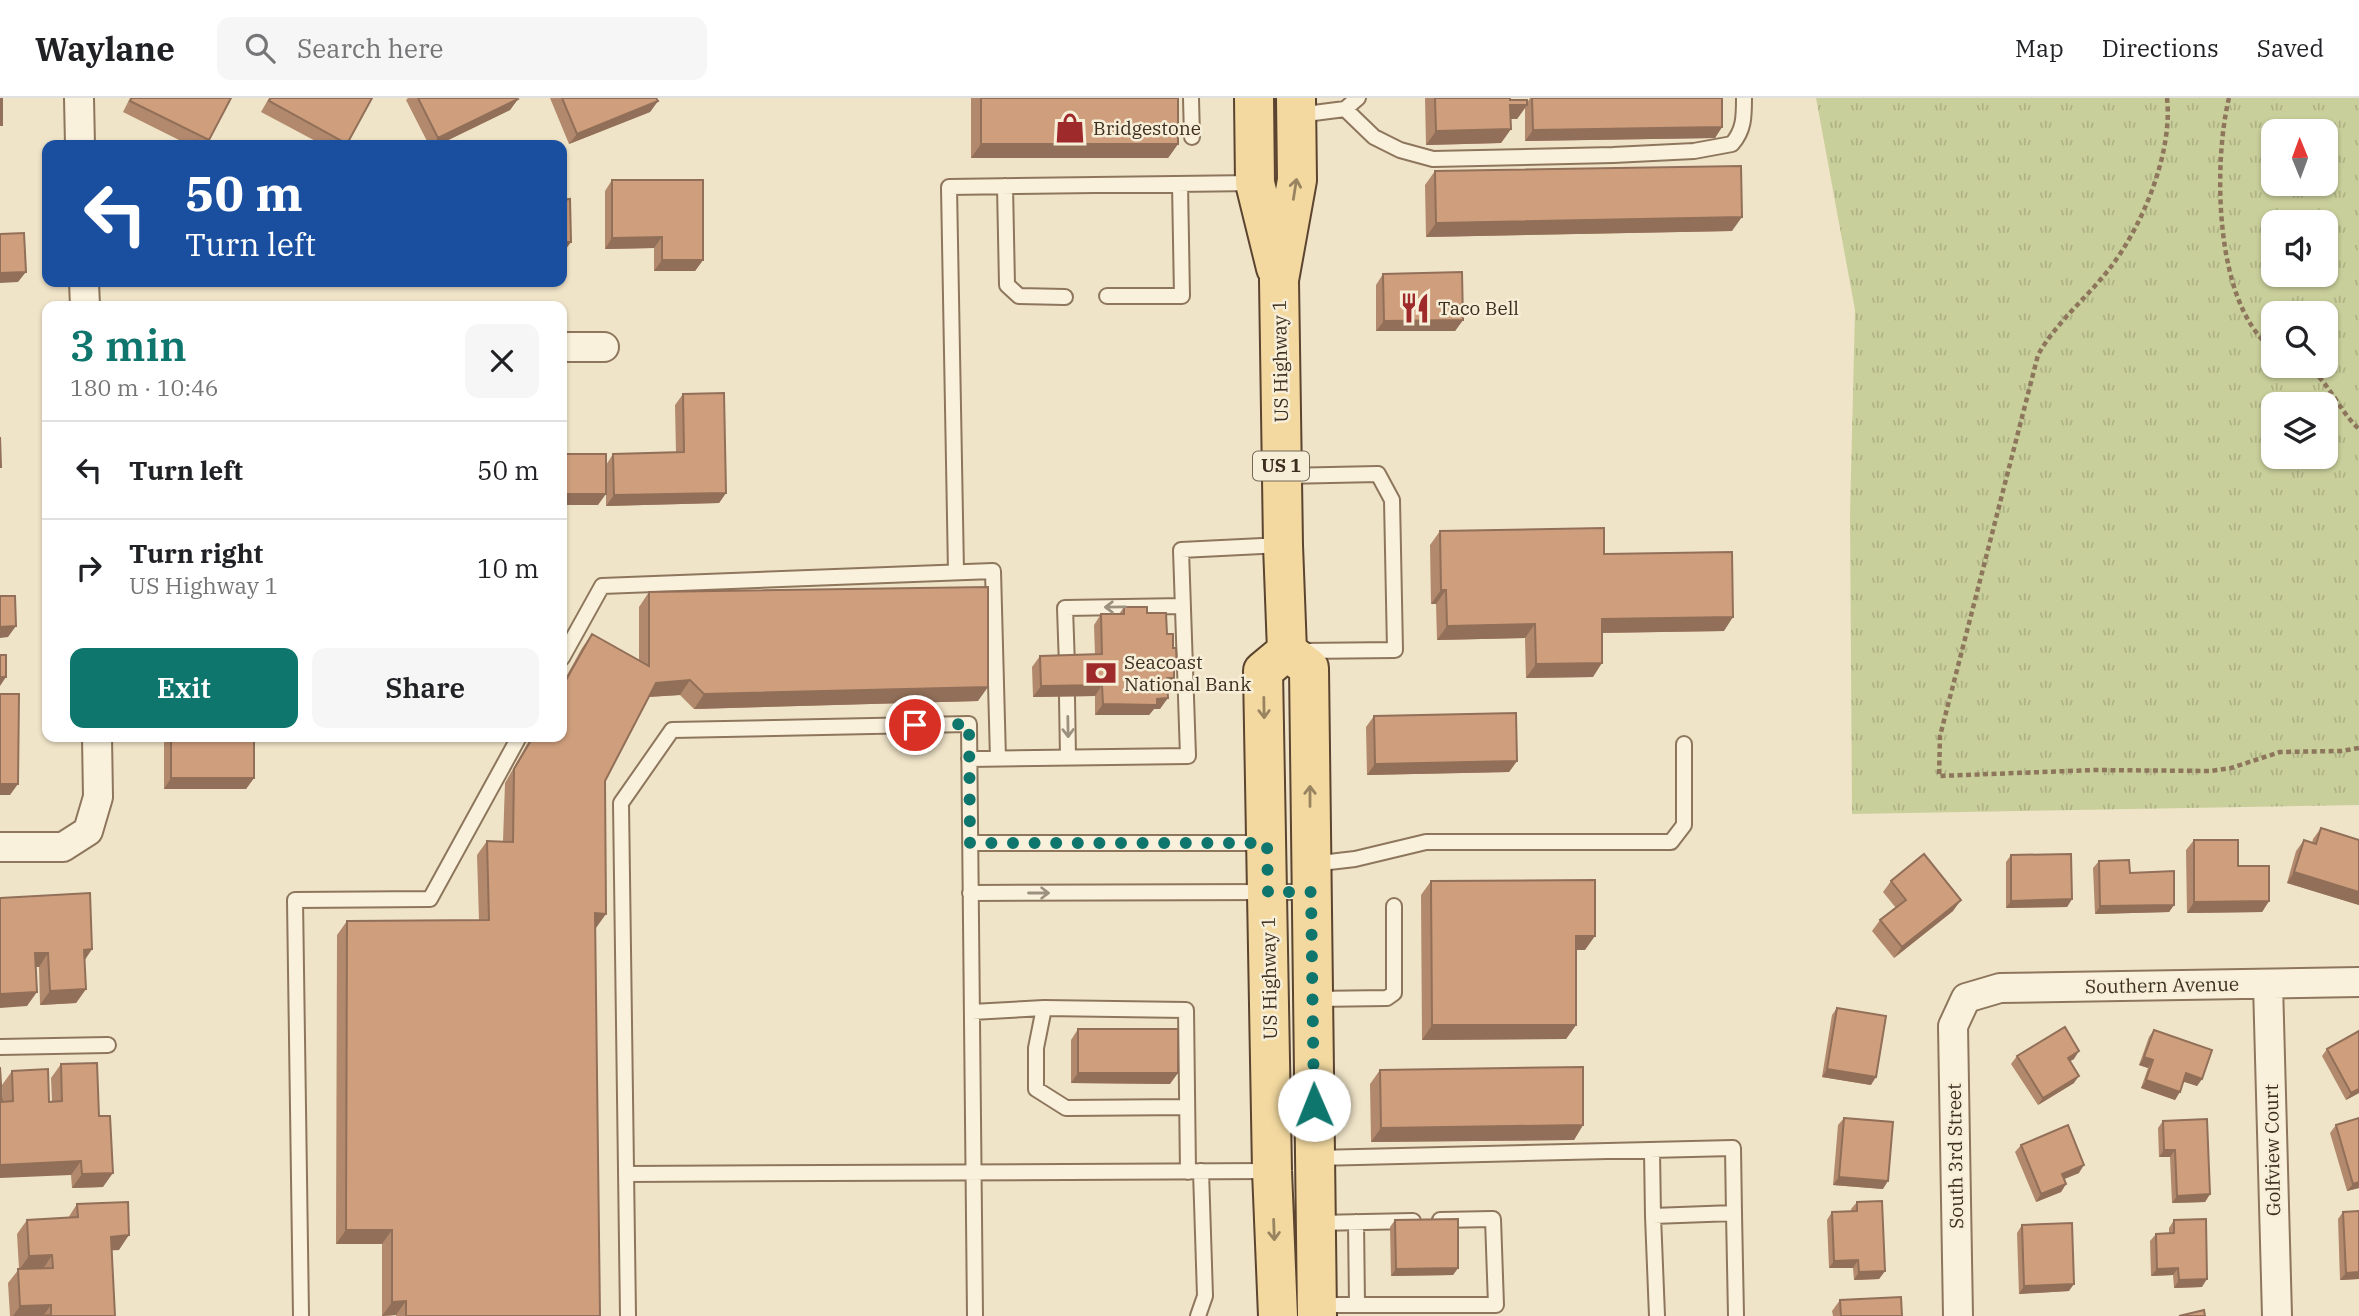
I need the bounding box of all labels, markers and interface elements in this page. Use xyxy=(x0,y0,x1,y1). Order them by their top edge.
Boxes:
search box xyxy=(217,17,707,80)
text: Waylane xyxy=(35,27,175,70)
icon: search xyxy=(241,29,279,67)
text: Search here xyxy=(297,31,443,65)
text: Map xyxy=(2015,32,2064,64)
text: Directions xyxy=(2102,32,2219,64)
text: Saved xyxy=(2257,32,2324,64)
shop icon: Bridgestone xyxy=(1053,111,1087,145)
place label: Bridgestone xyxy=(1093,116,1201,140)
north arrow xyxy=(2261,119,2338,196)
map controls xyxy=(2261,119,2338,469)
text: 50 m xyxy=(185,161,303,224)
icon: left xyxy=(70,168,161,259)
one-way arrow xyxy=(1289,178,1302,201)
button: sound xyxy=(2261,210,2338,287)
text: Turn left xyxy=(185,223,316,265)
restaurant icon: Taco Bell xyxy=(1398,291,1432,325)
place label: Taco Bell xyxy=(1438,296,1519,320)
street label: US Highway 1 xyxy=(1267,299,1293,423)
button: search xyxy=(2261,301,2338,378)
text: 3 min xyxy=(70,318,187,373)
button: close xyxy=(465,324,539,398)
text: 180 m · 10:46 xyxy=(70,372,219,402)
button: layers xyxy=(2261,392,2338,469)
icon: left xyxy=(70,451,108,489)
road number: US 1 xyxy=(1253,452,1309,480)
text: Turn left xyxy=(129,453,243,487)
text: 50 m xyxy=(477,453,539,487)
text: Turn right xyxy=(129,536,263,570)
icon: right xyxy=(70,549,108,587)
text: 10 m xyxy=(477,551,539,585)
text: US Highway 1 xyxy=(129,570,278,600)
one-way arrow xyxy=(1104,600,1127,614)
button: Exit xyxy=(70,648,298,728)
button: Share xyxy=(312,648,539,728)
place label: Seacoast National Bank xyxy=(1124,650,1251,696)
bank icon: Seacoast National Bank xyxy=(1084,656,1118,690)
pin xyxy=(885,695,945,755)
one-way arrow xyxy=(1257,697,1271,720)
icon: arrive xyxy=(896,706,934,744)
one-way arrow xyxy=(1061,715,1074,738)
one-way arrow xyxy=(1303,785,1317,808)
one-way arrow xyxy=(1027,886,1050,900)
street label: US Highway 1 xyxy=(1256,916,1282,1040)
street label: Southern Avenue xyxy=(2085,972,2239,998)
position arrow xyxy=(1277,1068,1351,1142)
street label: South 3rd Street xyxy=(1942,1083,1968,1229)
street label: Golfview Court xyxy=(2259,1083,2285,1216)
one-way arrow xyxy=(1268,1218,1281,1241)

